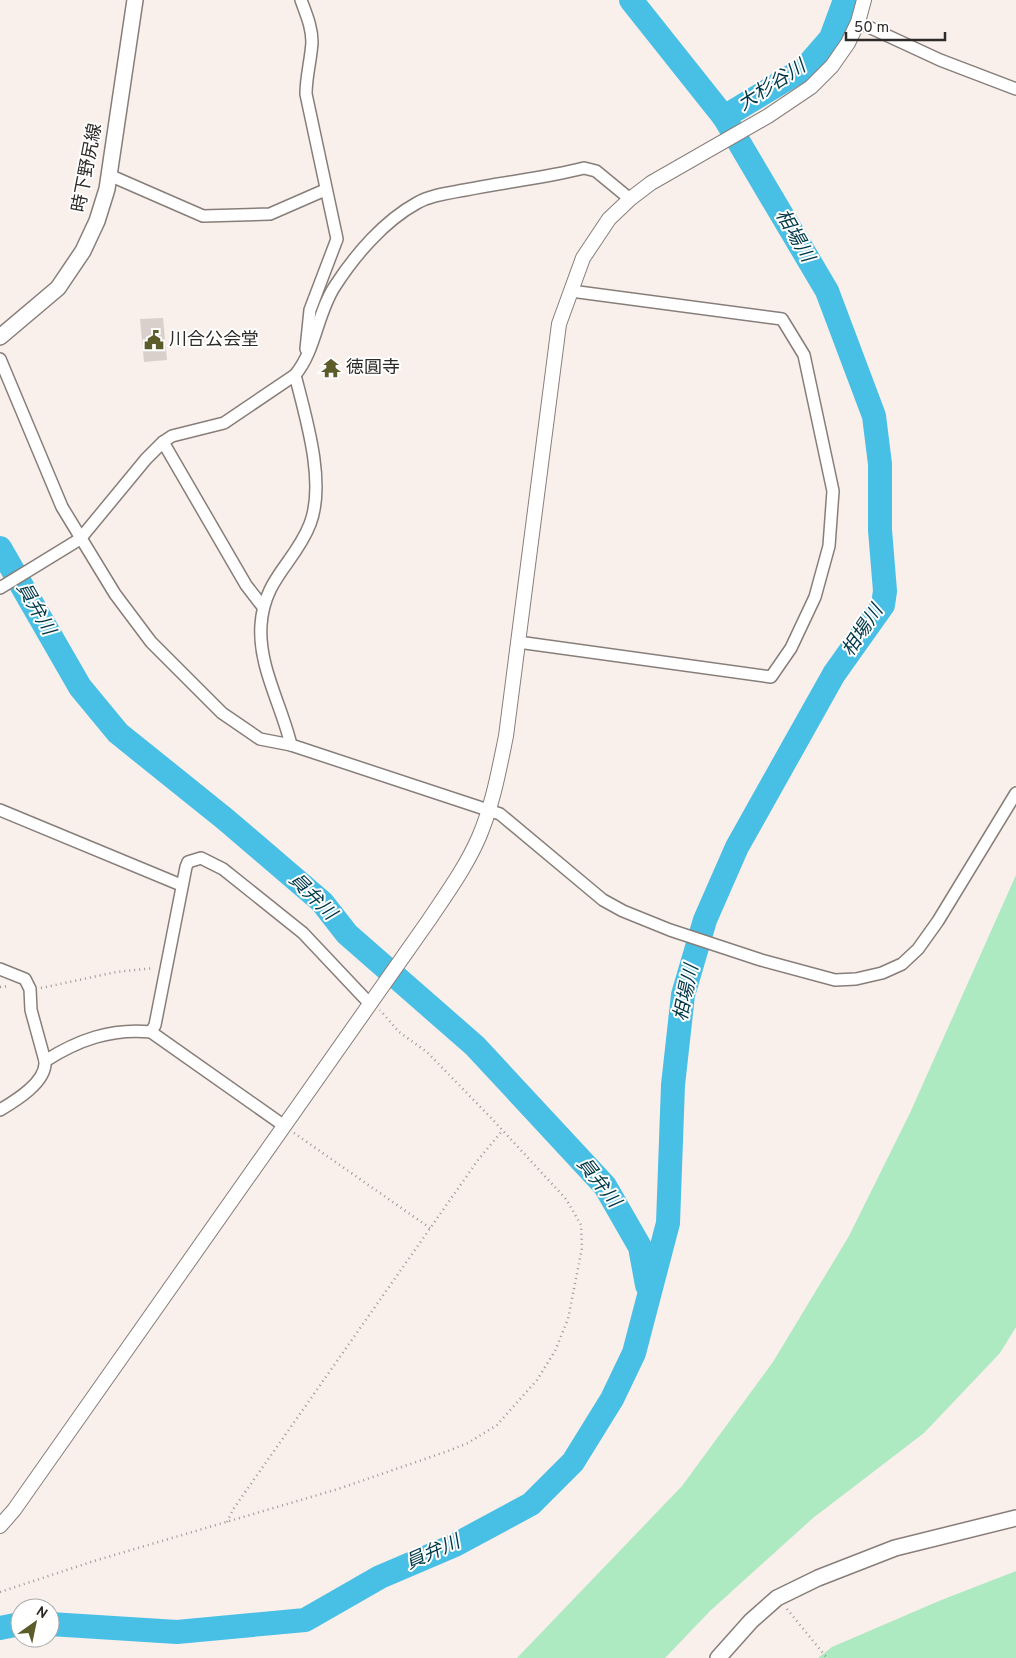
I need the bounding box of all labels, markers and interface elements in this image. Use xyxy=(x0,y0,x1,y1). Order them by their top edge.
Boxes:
scale bar xyxy=(846,10,945,42)
text: 50 m xyxy=(854,19,889,38)
water label: 大杉谷川 xyxy=(734,54,812,117)
street label: 時下野尻線 xyxy=(68,122,108,214)
water label: 相場川 xyxy=(769,205,820,268)
public building icon: 川合公会堂 xyxy=(143,329,165,351)
place label: 川合公会堂 xyxy=(169,329,259,352)
temple icon: 徳圓寺 xyxy=(320,357,342,379)
place label: 徳圓寺 xyxy=(346,357,400,380)
water label: 員弁川 xyxy=(10,578,61,641)
water label: 相場川 xyxy=(837,599,890,661)
water label: 員弁川 xyxy=(283,868,342,927)
water label: 相場川 xyxy=(669,961,705,1023)
water label: 員弁川 xyxy=(571,1153,626,1214)
water label: 員弁川 xyxy=(402,1530,466,1576)
north arrow xyxy=(10,1598,60,1648)
text: N xyxy=(32,1603,50,1623)

